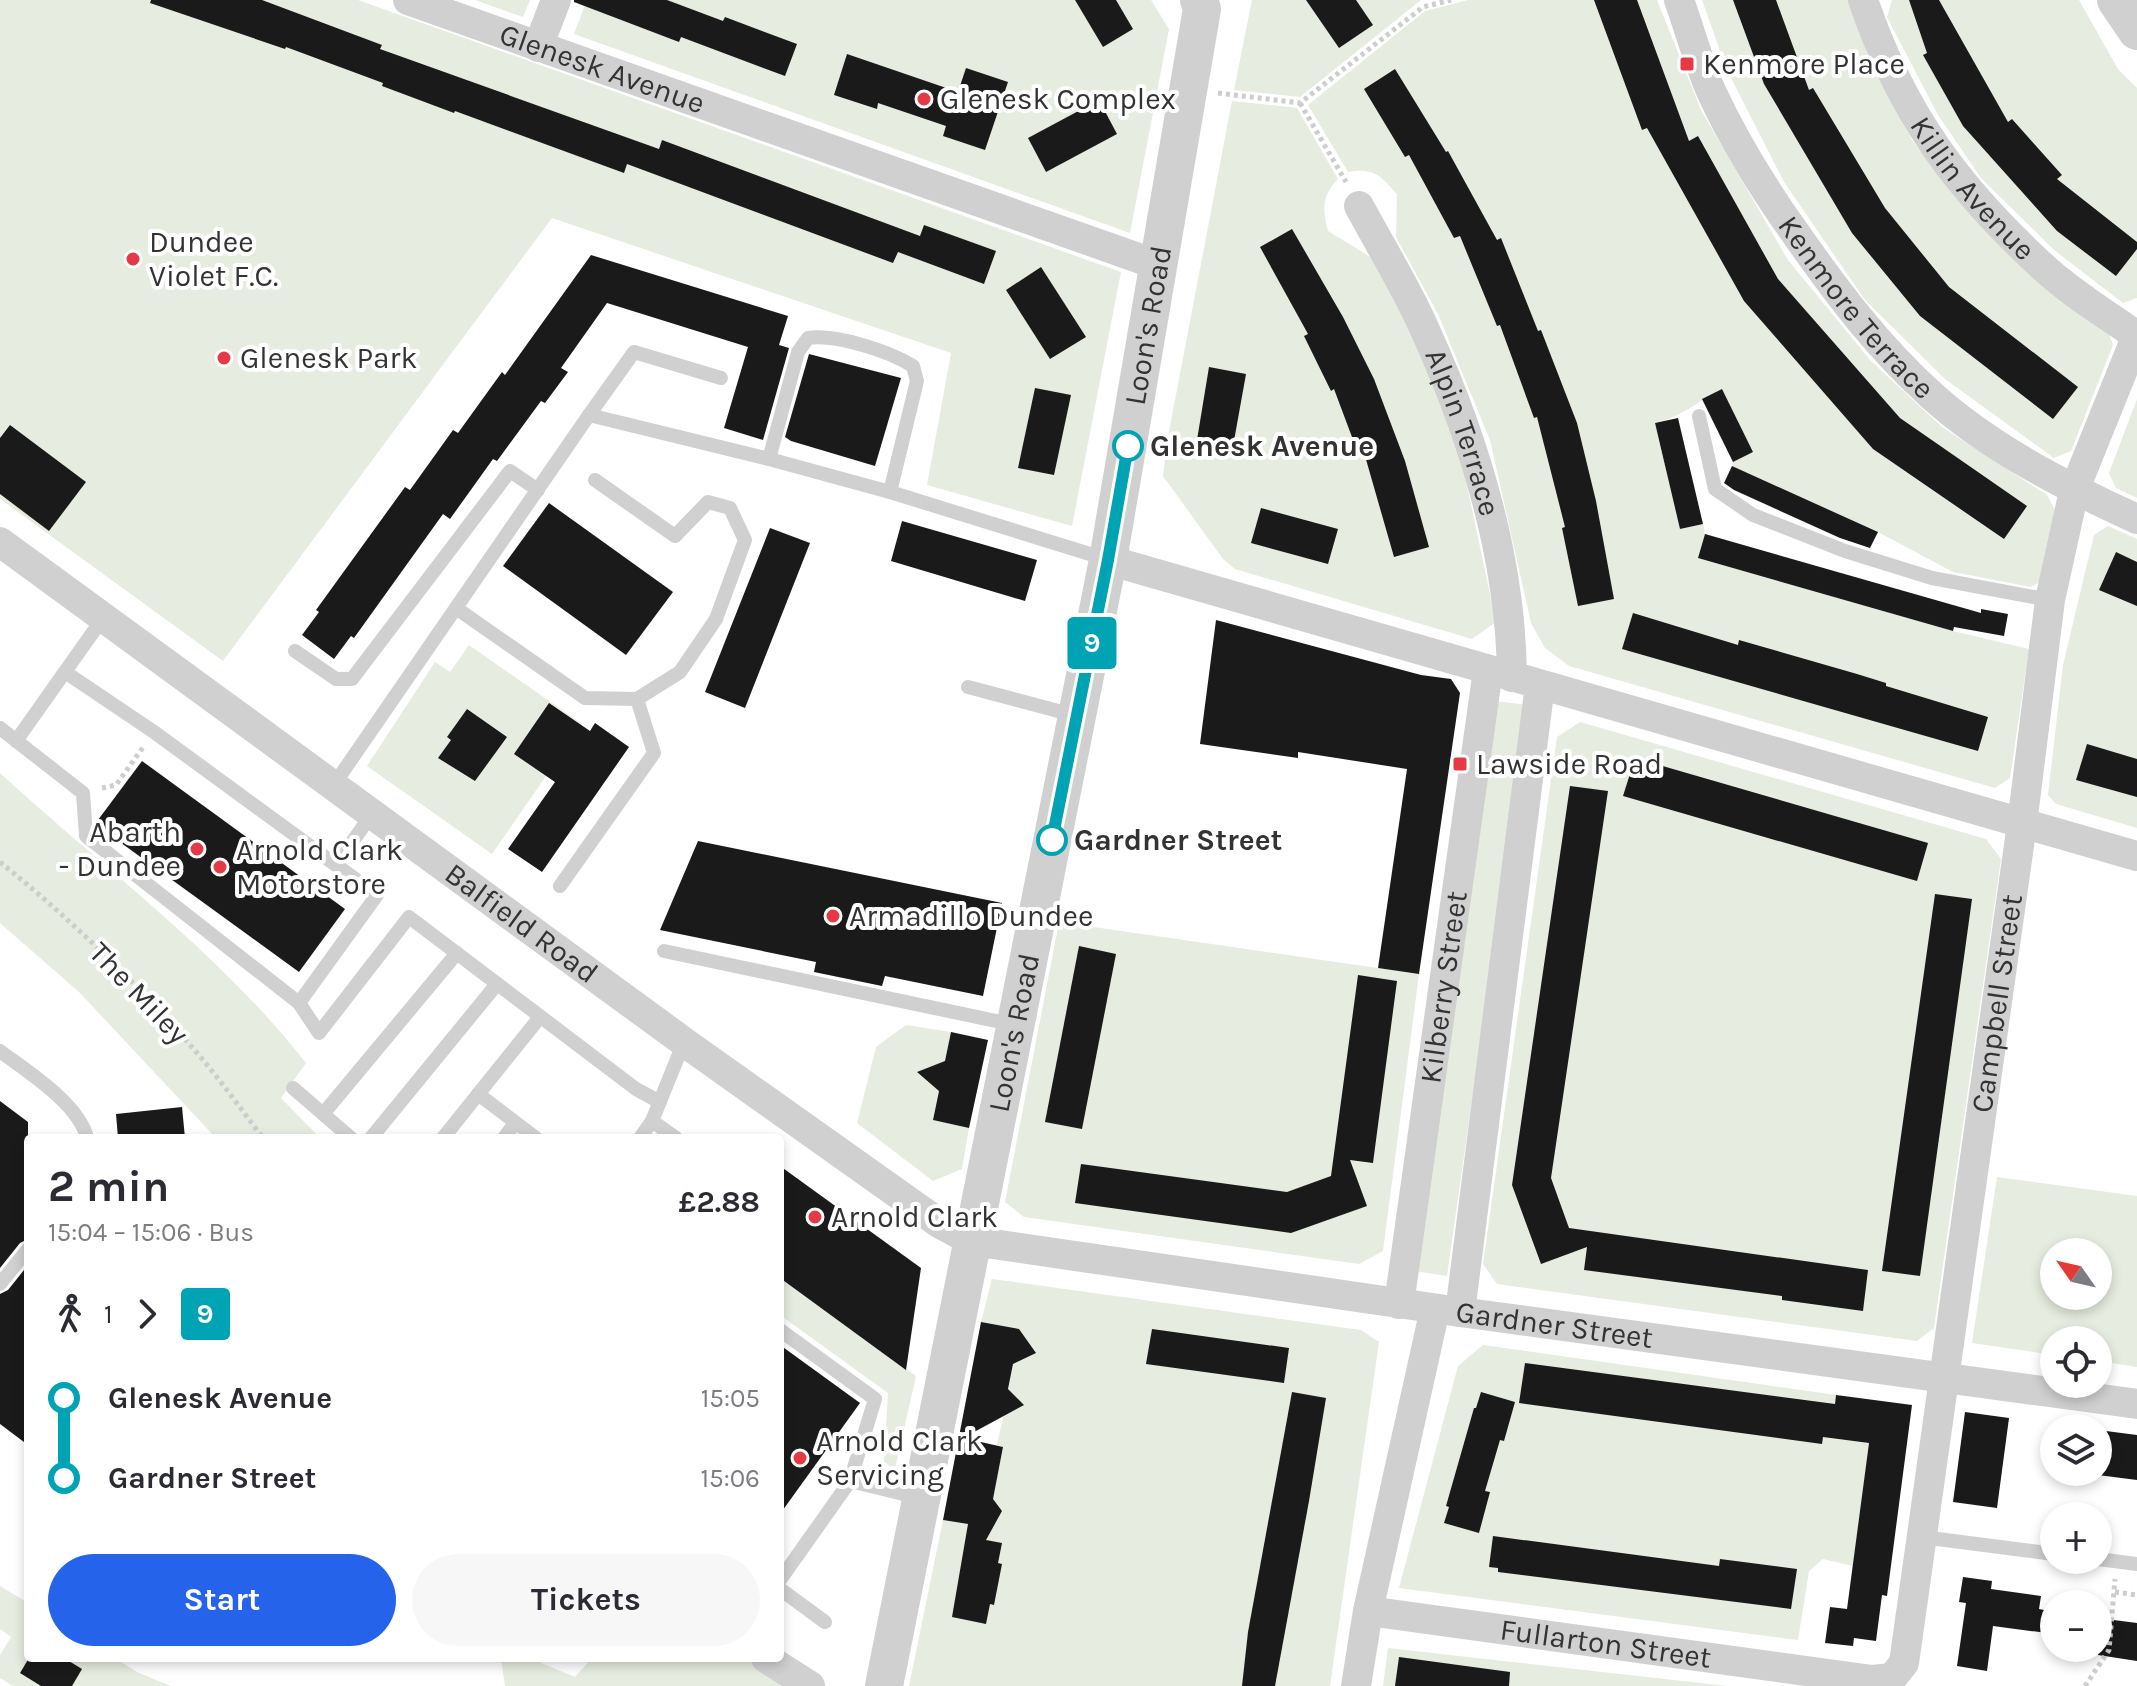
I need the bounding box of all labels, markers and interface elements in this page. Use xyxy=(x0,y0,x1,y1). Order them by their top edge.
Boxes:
street label: Glenesk Avenue xyxy=(495,16,710,121)
place label: Kenmore Place xyxy=(1703,46,1905,82)
marker: Kenmore Place xyxy=(1678,55,1696,73)
place label: Glenesk Complex xyxy=(940,81,1176,117)
marker: Glenesk Complex xyxy=(915,90,933,108)
street label: Killin Avenue xyxy=(1902,110,2043,268)
street label: Kenmore Terrace xyxy=(1770,209,1942,407)
place label: Dundee Violet F.C. xyxy=(149,224,278,294)
street label: Loon's Road xyxy=(1117,243,1179,408)
marker: Dundee Violet F.C. xyxy=(124,250,142,268)
place label: Glenesk Park xyxy=(240,340,417,376)
street label: Alpin Terrace xyxy=(1417,343,1508,520)
marker: Glenesk Park xyxy=(215,349,233,367)
place label: Glenesk Avenue xyxy=(1150,428,1374,464)
marker: Glenesk Avenue xyxy=(1113,431,1143,461)
line badge: 9 xyxy=(1066,617,1118,669)
text: 9 xyxy=(1083,626,1101,659)
place label: Lawside Road xyxy=(1476,746,1662,782)
marker: Lawside Road xyxy=(1451,755,1469,773)
place label: Abarth - Dundee xyxy=(59,814,181,884)
place label: Gardner Street xyxy=(1074,822,1283,858)
marker: Gardner Street xyxy=(1037,825,1067,855)
place label: Arnold Clark Motorstore xyxy=(236,832,403,902)
marker: Abarth - Dundee xyxy=(188,840,206,858)
street label: Balfield Road xyxy=(438,855,605,991)
marker: Arnold Clark Motorstore xyxy=(211,858,229,876)
street label: Kilberry Street xyxy=(1412,889,1475,1086)
street label: Campbell Street xyxy=(1964,892,2030,1115)
place label: Armadillo Dundee xyxy=(849,898,1093,934)
marker: Armadillo Dundee xyxy=(824,907,842,925)
street label: The Miley xyxy=(82,935,196,1051)
street label: Loon's Road xyxy=(981,950,1047,1115)
text: 2 min xyxy=(48,1161,169,1212)
text: £2.88 xyxy=(679,1184,760,1220)
place label: Arnold Clark xyxy=(831,1199,998,1235)
marker: Arnold Clark xyxy=(806,1208,824,1226)
text: 15:04 – 15:06 · Bus xyxy=(48,1217,254,1248)
north arrow xyxy=(2040,1238,2112,1310)
map controls xyxy=(2040,1238,2112,1662)
icon: walk xyxy=(48,1292,92,1336)
icon: forward xyxy=(125,1292,169,1336)
street label: Gardner Street xyxy=(1454,1294,1655,1356)
text: 9 xyxy=(197,1297,214,1330)
text: 1 xyxy=(104,1299,113,1330)
button: locate xyxy=(2040,1326,2112,1398)
text: Glenesk Avenue xyxy=(108,1380,332,1416)
text: 15:05 xyxy=(701,1383,760,1414)
button: layers xyxy=(2040,1414,2112,1486)
place label: Arnold Clark Servicing xyxy=(816,1423,983,1493)
marker: Arnold Clark Servicing xyxy=(791,1449,809,1467)
text: Gardner Street xyxy=(108,1460,316,1496)
text: 15:06 xyxy=(700,1463,760,1494)
button: + xyxy=(2040,1502,2112,1574)
button: Start xyxy=(48,1554,396,1646)
button: Tickets xyxy=(412,1554,760,1646)
button: − xyxy=(2040,1590,2112,1662)
street label: Fullarton Street xyxy=(1498,1611,1714,1676)

